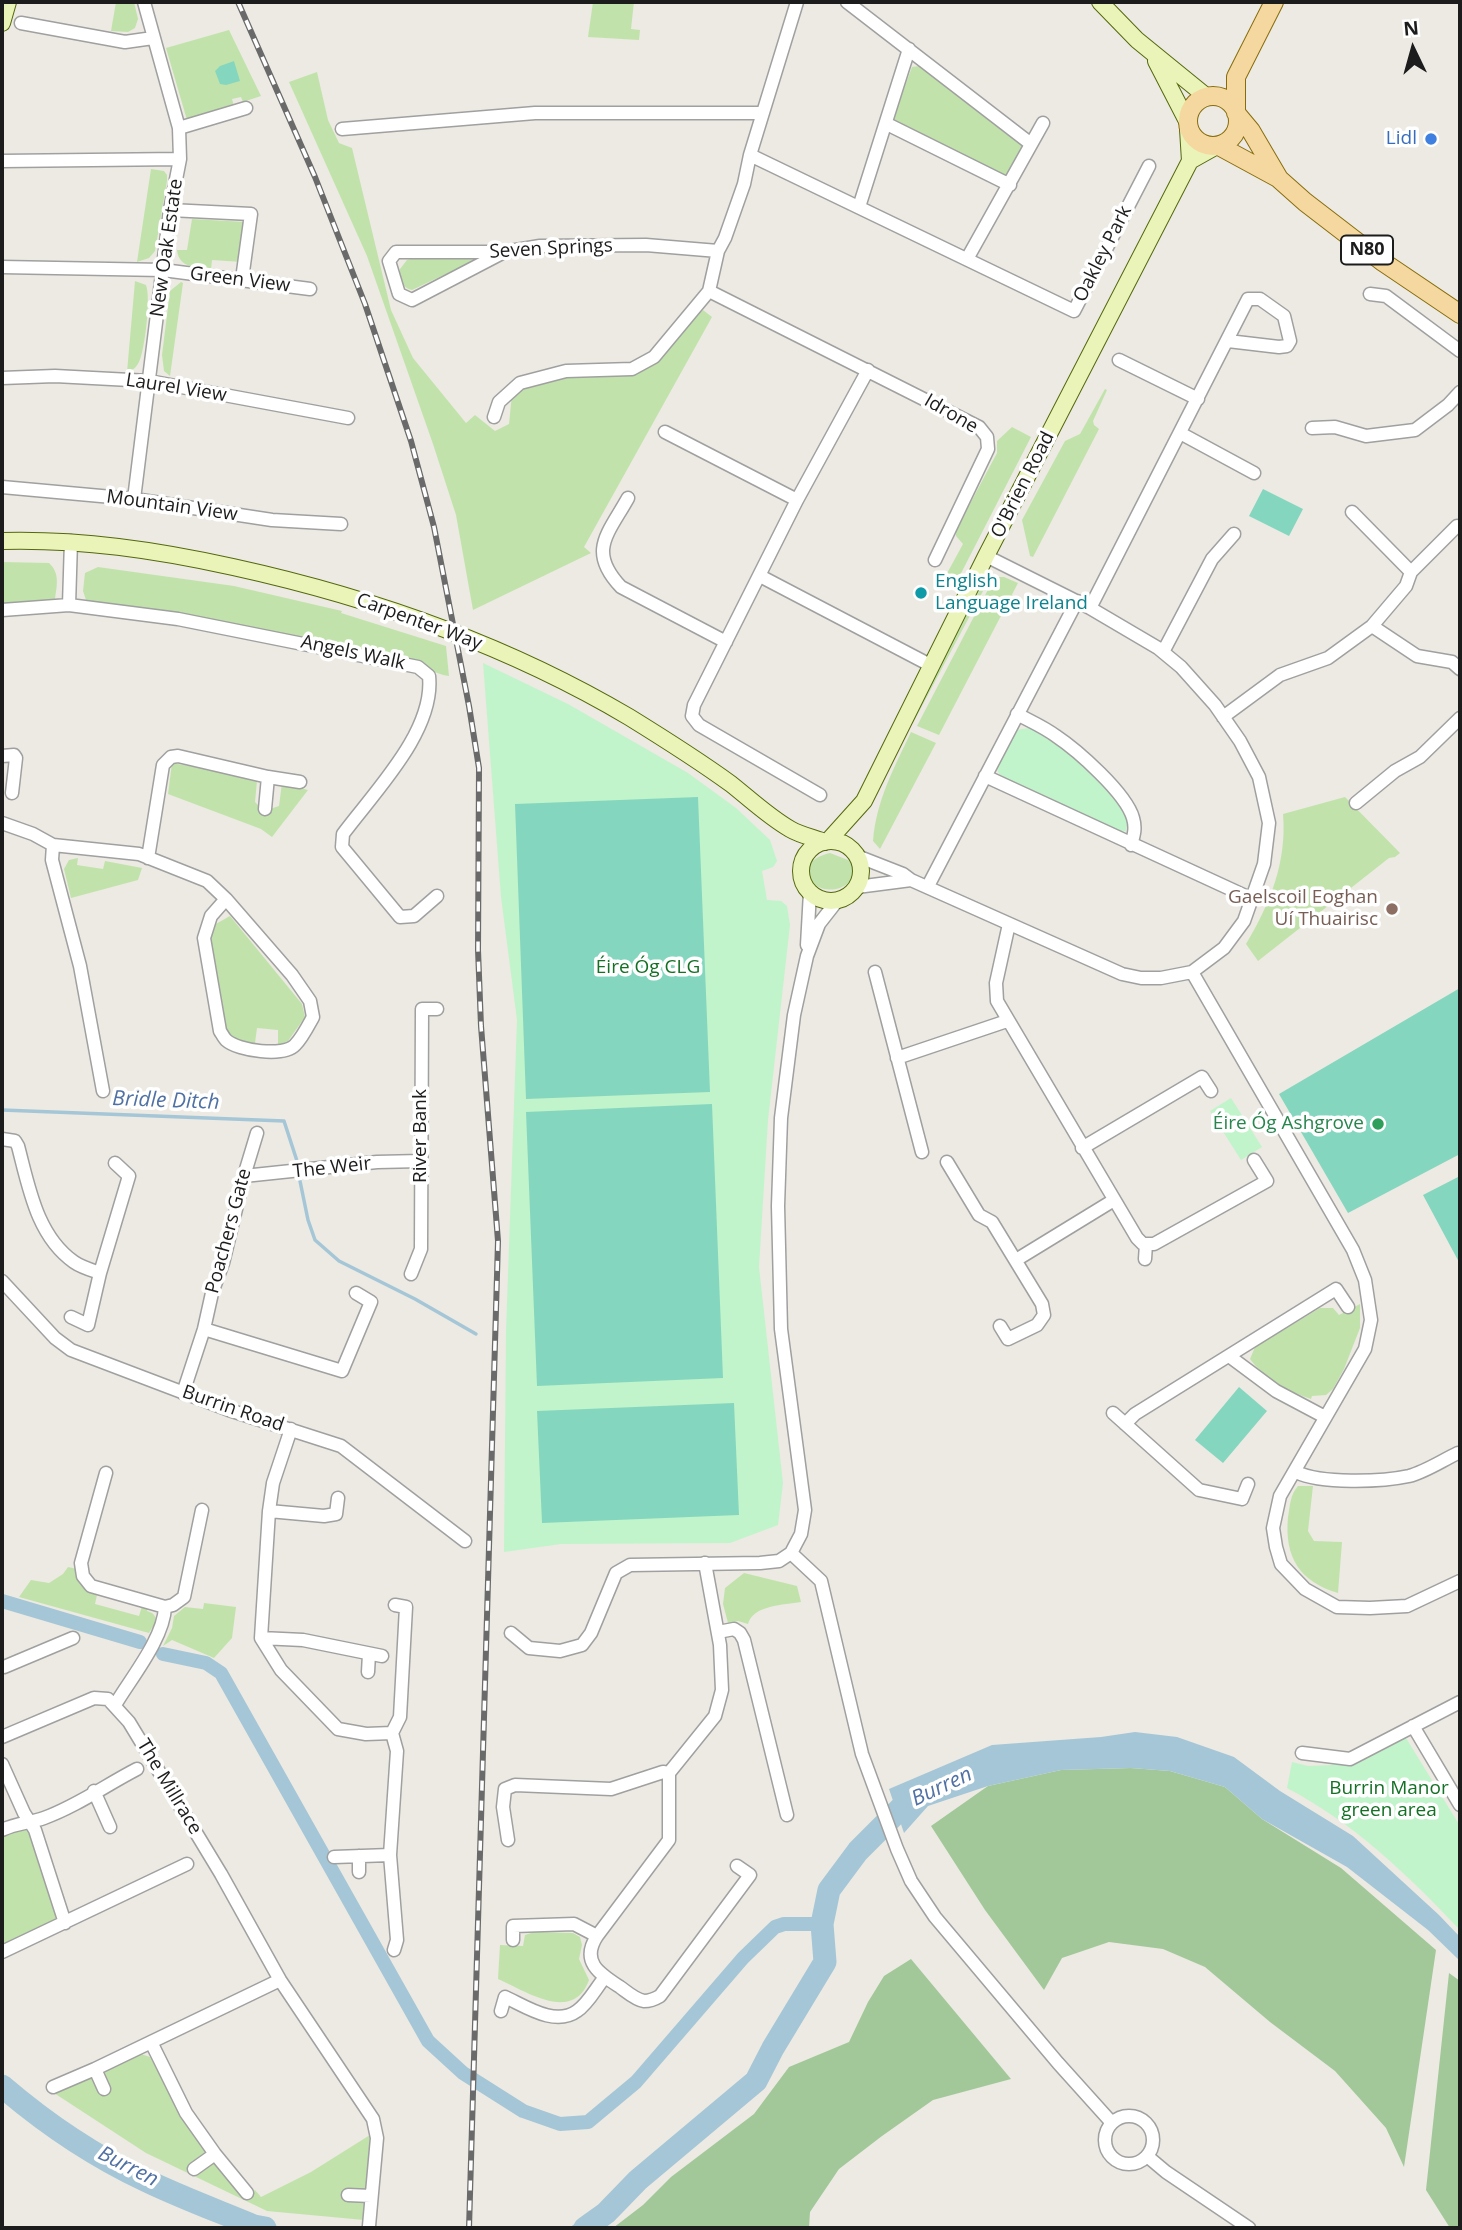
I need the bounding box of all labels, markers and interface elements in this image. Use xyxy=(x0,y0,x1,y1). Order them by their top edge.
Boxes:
north arrow xyxy=(1378,14,1448,84)
text: N xyxy=(1402,14,1420,42)
place label: Lidl xyxy=(1386,128,1417,150)
marker: Lidl xyxy=(1423,131,1439,147)
street label: New Oak Estate xyxy=(146,177,188,319)
street label: Oakley Park xyxy=(1069,202,1137,306)
street label: Seven Springs xyxy=(489,234,613,264)
road number: N80 xyxy=(1341,236,1393,264)
street label: Green View xyxy=(188,263,292,297)
street label: Laurel View xyxy=(124,369,228,407)
street label: Idrone xyxy=(920,390,982,438)
street label: O'Brien Road xyxy=(986,428,1060,542)
street label: Mountain View xyxy=(105,486,239,526)
place label: English Language Ireland xyxy=(935,571,1088,615)
marker: English Language Ireland xyxy=(913,585,929,601)
street label: Carpenter Way xyxy=(353,589,485,655)
street label: Angels Walk xyxy=(299,631,407,675)
place label: Gaelscoil Eoghan Uí Thuairisc xyxy=(1228,887,1378,931)
marker: Gaelscoil Eoghan Uí Thuairisc xyxy=(1384,901,1400,917)
park label: Éire Óg CLG xyxy=(596,957,700,979)
water label: Bridle Ditch xyxy=(112,1087,220,1115)
street label: River Bank xyxy=(410,1089,432,1183)
place label: Éire Óg Ashgrove xyxy=(1213,1113,1364,1135)
marker: Éire Óg Ashgrove xyxy=(1370,1116,1386,1132)
street label: The Weir xyxy=(292,1153,372,1183)
street label: Poachers Gate xyxy=(201,1166,257,1296)
street label: Burrin Road xyxy=(179,1381,287,1437)
street label: The Millrace xyxy=(132,1735,206,1839)
water label: Burren xyxy=(908,1762,976,1812)
park label: Burrin Manor green area xyxy=(1329,1778,1449,1822)
water label: Burren xyxy=(94,2141,162,2193)

